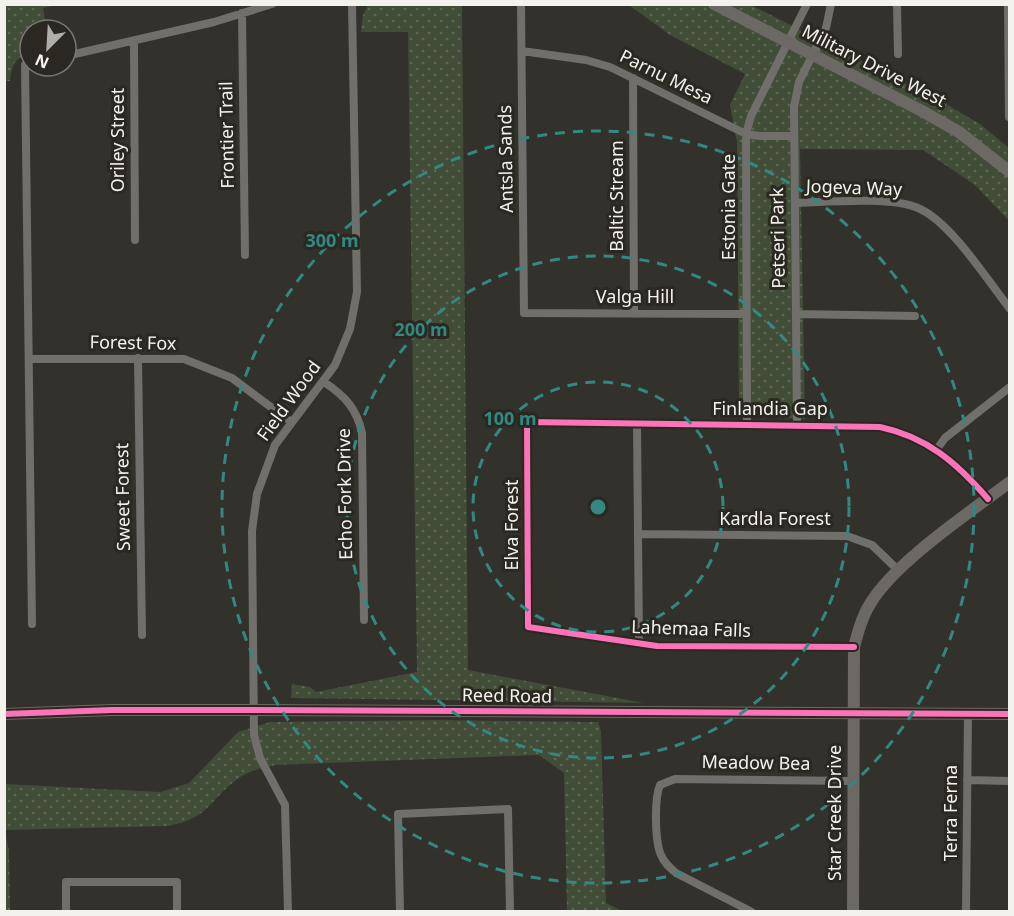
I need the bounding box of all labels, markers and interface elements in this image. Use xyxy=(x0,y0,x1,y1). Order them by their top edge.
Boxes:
north arrow xyxy=(18,18,78,78)
street label: Military Drive West xyxy=(798,18,951,112)
street label: Parnu Mesa xyxy=(616,43,717,109)
text: N xyxy=(31,49,52,74)
street label: Frontier Trail xyxy=(213,81,239,189)
street label: Oriley Street xyxy=(105,87,129,192)
street label: Antsla Sands xyxy=(492,105,518,213)
street label: Baltic Stream xyxy=(604,140,628,252)
street label: Estonia Gate xyxy=(716,154,740,260)
street label: Jogeva Way xyxy=(804,173,903,201)
street label: Petseri Park xyxy=(764,187,790,289)
text: 300 m xyxy=(305,228,359,252)
street label: Valga Hill xyxy=(596,284,674,308)
text: 200 m xyxy=(394,317,448,341)
street label: Forest Fox xyxy=(89,329,177,355)
street label: Field Wood xyxy=(251,355,325,445)
street label: Finlandia Gap xyxy=(712,396,828,420)
text: 100 m xyxy=(483,406,537,430)
street label: Echo Fork Drive xyxy=(331,428,357,560)
street label: Sweet Forest xyxy=(109,442,135,551)
street label: Elva Forest xyxy=(499,479,523,571)
centre of rings xyxy=(588,497,608,517)
street label: Kardla Forest xyxy=(719,506,831,530)
street label: Lahemaa Falls xyxy=(631,614,751,642)
street label: Reed Road xyxy=(462,682,552,708)
street label: Star Creek Drive xyxy=(822,745,846,881)
street label: Meadow Bea xyxy=(701,749,811,775)
street label: Terra Ferna xyxy=(938,765,962,861)

